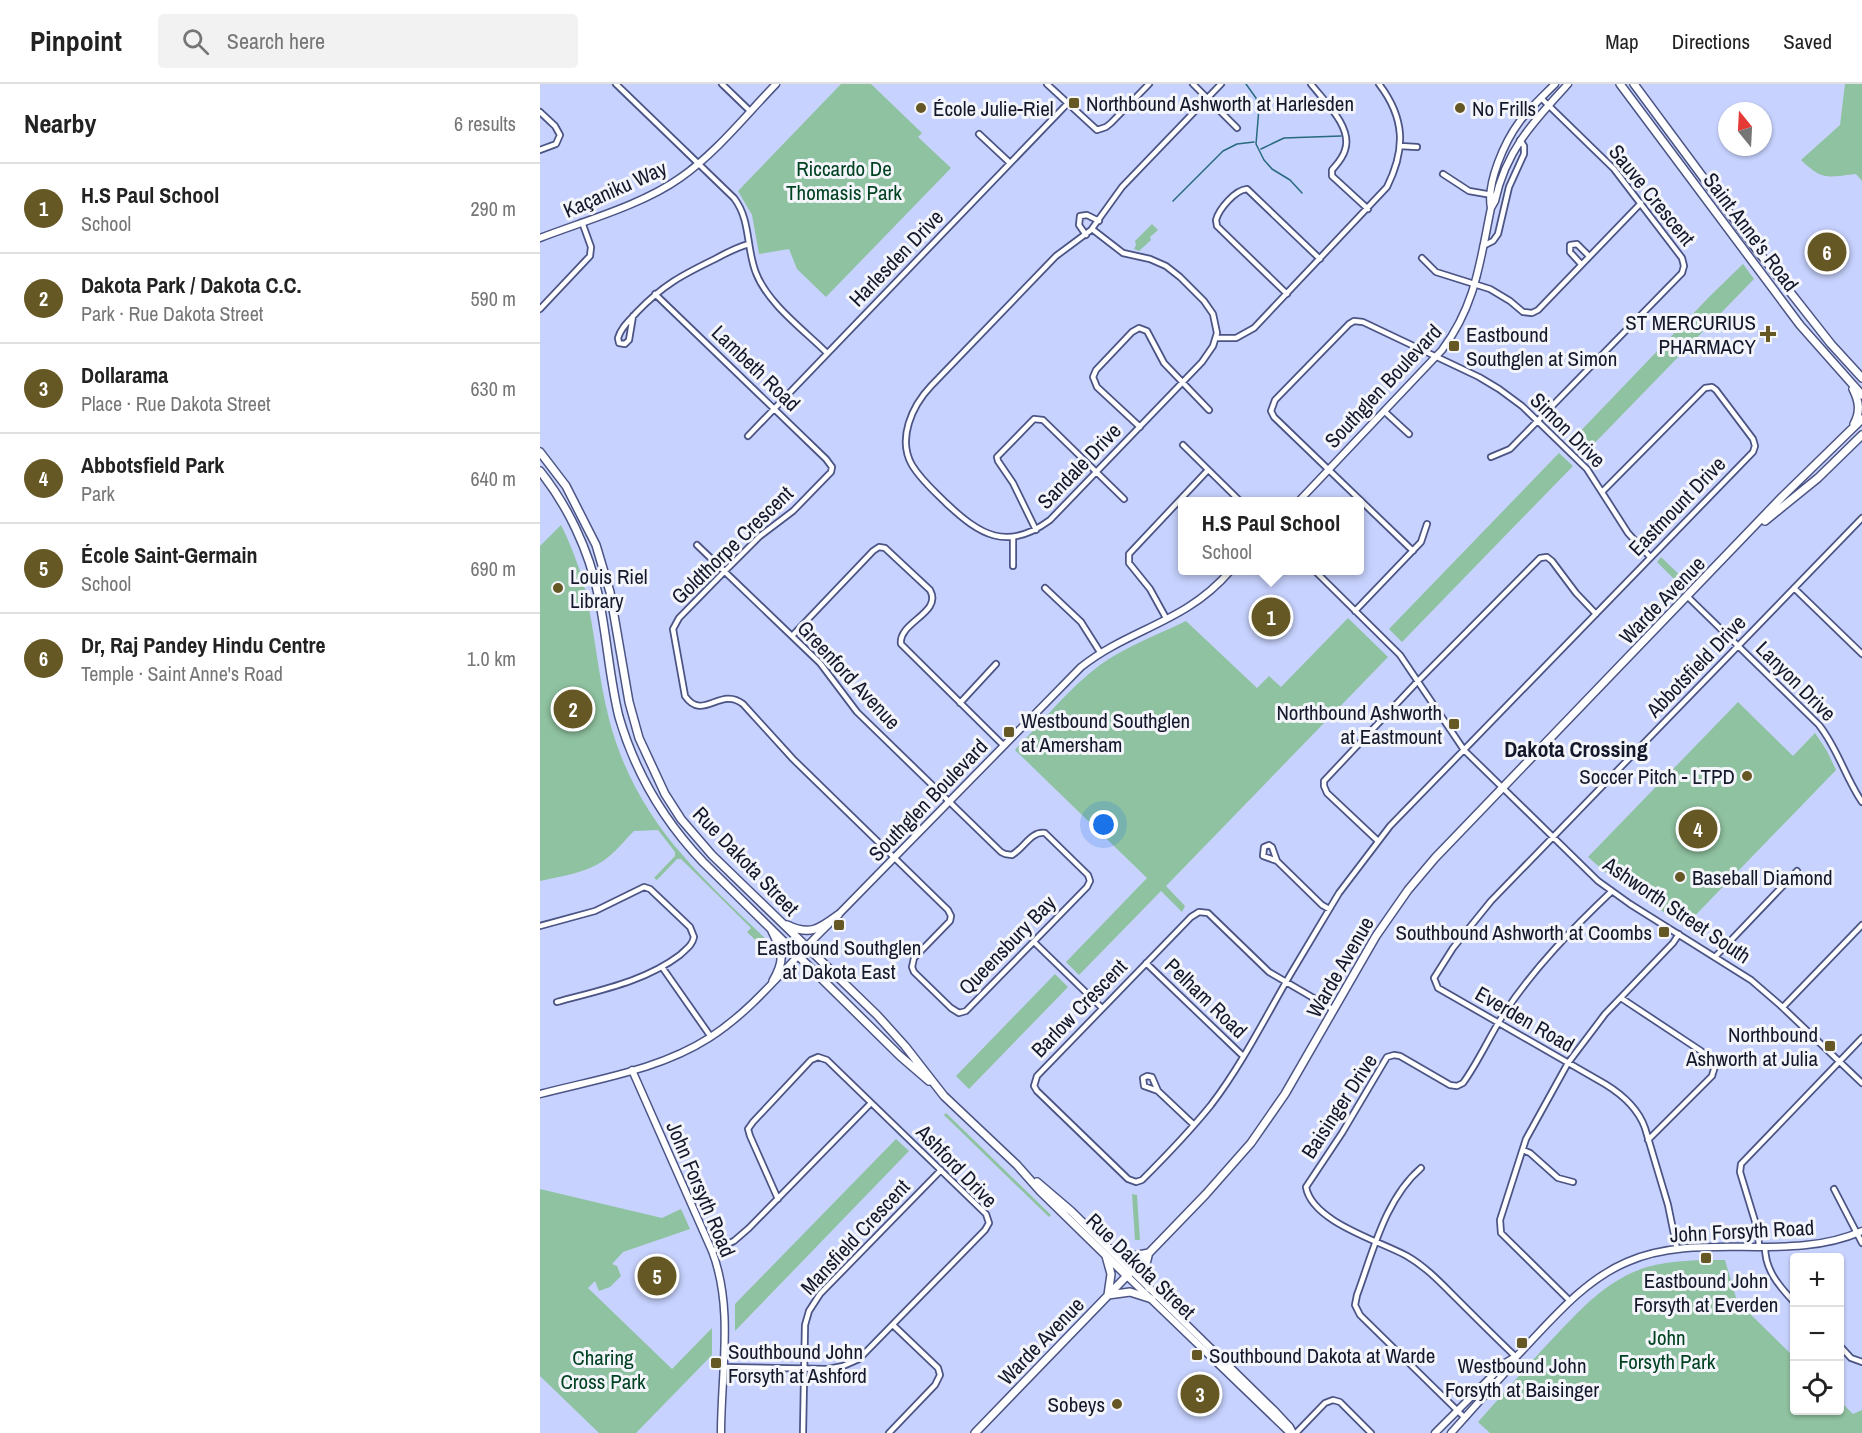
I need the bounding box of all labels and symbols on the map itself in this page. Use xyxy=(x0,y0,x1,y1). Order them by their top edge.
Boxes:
place label: Northbound Ashworth at Harlesden xyxy=(1086,89,1354,118)
place label: École Julie-Riel xyxy=(933,94,1054,123)
place label: No Frills xyxy=(1472,94,1536,123)
marker: Northbound Ashworth at Harlesden xyxy=(1067,96,1081,110)
marker: École Julie-Riel xyxy=(914,101,928,115)
marker: No Frills xyxy=(1453,101,1467,115)
north arrow xyxy=(1718,102,1772,156)
street label: Sauve Crescent xyxy=(1602,138,1702,252)
street label: Kaçaniku Way xyxy=(559,153,672,225)
park label: Riccardo De Thomasis Park xyxy=(786,154,902,207)
street label: Saint Anne's Road xyxy=(1697,167,1805,297)
street label: Harlesden Drive xyxy=(842,203,950,313)
pin: 6 xyxy=(1808,230,1846,274)
place label: ST MERCURIUS PHARMACY xyxy=(1625,308,1757,361)
street label: Lambeth Road xyxy=(705,318,807,418)
street label: Southglen Boulevard xyxy=(1318,318,1448,454)
place label: Eastbound Southglen at Simon xyxy=(1466,320,1617,373)
marker: ST MERCURIUS PHARMACY xyxy=(1761,327,1775,341)
marker: Eastbound Southglen at Simon xyxy=(1447,339,1461,353)
street label: Simon Drive xyxy=(1524,386,1612,474)
street label: Sandale Drive xyxy=(1031,417,1127,515)
street label: Eastmount Drive xyxy=(1622,450,1732,562)
street label: Goldthorpe Crescent xyxy=(665,479,799,611)
street label: Warde Avenue xyxy=(1613,550,1711,650)
place label: Louis Riel Library xyxy=(570,562,648,615)
marker: Louis Riel Library xyxy=(551,581,565,595)
pin: 1 xyxy=(1252,594,1290,640)
street label: Abbotsfield Drive xyxy=(1639,608,1752,724)
street label: Greenford Avenue xyxy=(791,614,907,736)
street label: Lanyon Drive xyxy=(1750,635,1842,727)
pin: 2 xyxy=(554,686,592,732)
place label: Northbound Ashworth at Eastmount xyxy=(1276,698,1442,751)
place label: Westbound Southglen at Amersham xyxy=(1021,706,1190,759)
marker: Northbound Ashworth at Eastmount xyxy=(1447,717,1461,731)
marker: Westbound Southglen at Amersham xyxy=(1002,725,1016,739)
street label: Southglen Boulevard xyxy=(862,732,994,868)
district label: Dakota Crossing xyxy=(1504,734,1648,764)
place label: Soccer Pitch - LTPD xyxy=(1579,762,1735,791)
marker: Soccer Pitch - LTPD xyxy=(1740,769,1754,783)
street label: Rue Dakota Street xyxy=(686,800,806,922)
pin: 4 xyxy=(1678,806,1718,852)
your location xyxy=(1089,810,1118,839)
street label: Ashworth Street South xyxy=(1597,849,1757,970)
place label: Baseball Diamond xyxy=(1692,863,1833,892)
marker: Baseball Diamond xyxy=(1673,870,1687,884)
street label: Queensbury Bay xyxy=(952,889,1062,1001)
street label: Warde Avenue xyxy=(1299,911,1381,1023)
marker: Eastbound Southglen at Dakota East xyxy=(832,918,846,932)
place label: Southbound Ashworth at Coombs xyxy=(1395,918,1652,947)
marker: Southbound Ashworth at Coombs xyxy=(1657,925,1671,939)
place label: Eastbound Southglen at Dakota East xyxy=(757,933,921,986)
street label: Pelham Road xyxy=(1158,951,1254,1045)
street label: Barlow Crescent xyxy=(1025,952,1133,1064)
street label: Everden Road xyxy=(1470,979,1580,1059)
place label: Northbound Ashworth at Julia xyxy=(1685,1020,1818,1073)
marker: Northbound Ashworth at Julia xyxy=(1823,1039,1837,1053)
street label: Baisinger Drive xyxy=(1294,1048,1384,1164)
street label: John Forsyth Road xyxy=(659,1117,743,1261)
street label: Ashford Drive xyxy=(909,1117,1004,1214)
street label: Mansfield Crescent xyxy=(794,1173,916,1301)
street label: Rue Dakota Street xyxy=(1080,1206,1202,1326)
street label: John Forsyth Road xyxy=(1669,1213,1815,1249)
marker: Eastbound John Forsyth at Everden xyxy=(1699,1251,1713,1265)
pin: 5 xyxy=(638,1254,676,1298)
place label: Eastbound John Forsyth at Everden xyxy=(1634,1266,1778,1319)
street label: Warde Avenue xyxy=(992,1291,1090,1391)
park label: John Forsyth Park xyxy=(1619,1323,1716,1376)
marker: Westbound John Forsyth at Baisinger xyxy=(1515,1336,1529,1350)
place label: Southbound John Forsyth at Ashford xyxy=(728,1337,867,1390)
place label: Southbound Dakota at Warde xyxy=(1209,1341,1435,1370)
park label: Charing Cross Park xyxy=(560,1343,646,1396)
marker: Southbound Dakota at Warde xyxy=(1190,1348,1204,1362)
place label: Westbound John Forsyth at Baisinger xyxy=(1445,1351,1599,1404)
marker: Southbound John Forsyth at Ashford xyxy=(709,1356,723,1370)
pin: 3 xyxy=(1180,1372,1220,1416)
place label: Sobeys xyxy=(1048,1390,1105,1419)
marker: Sobeys xyxy=(1110,1397,1124,1411)

